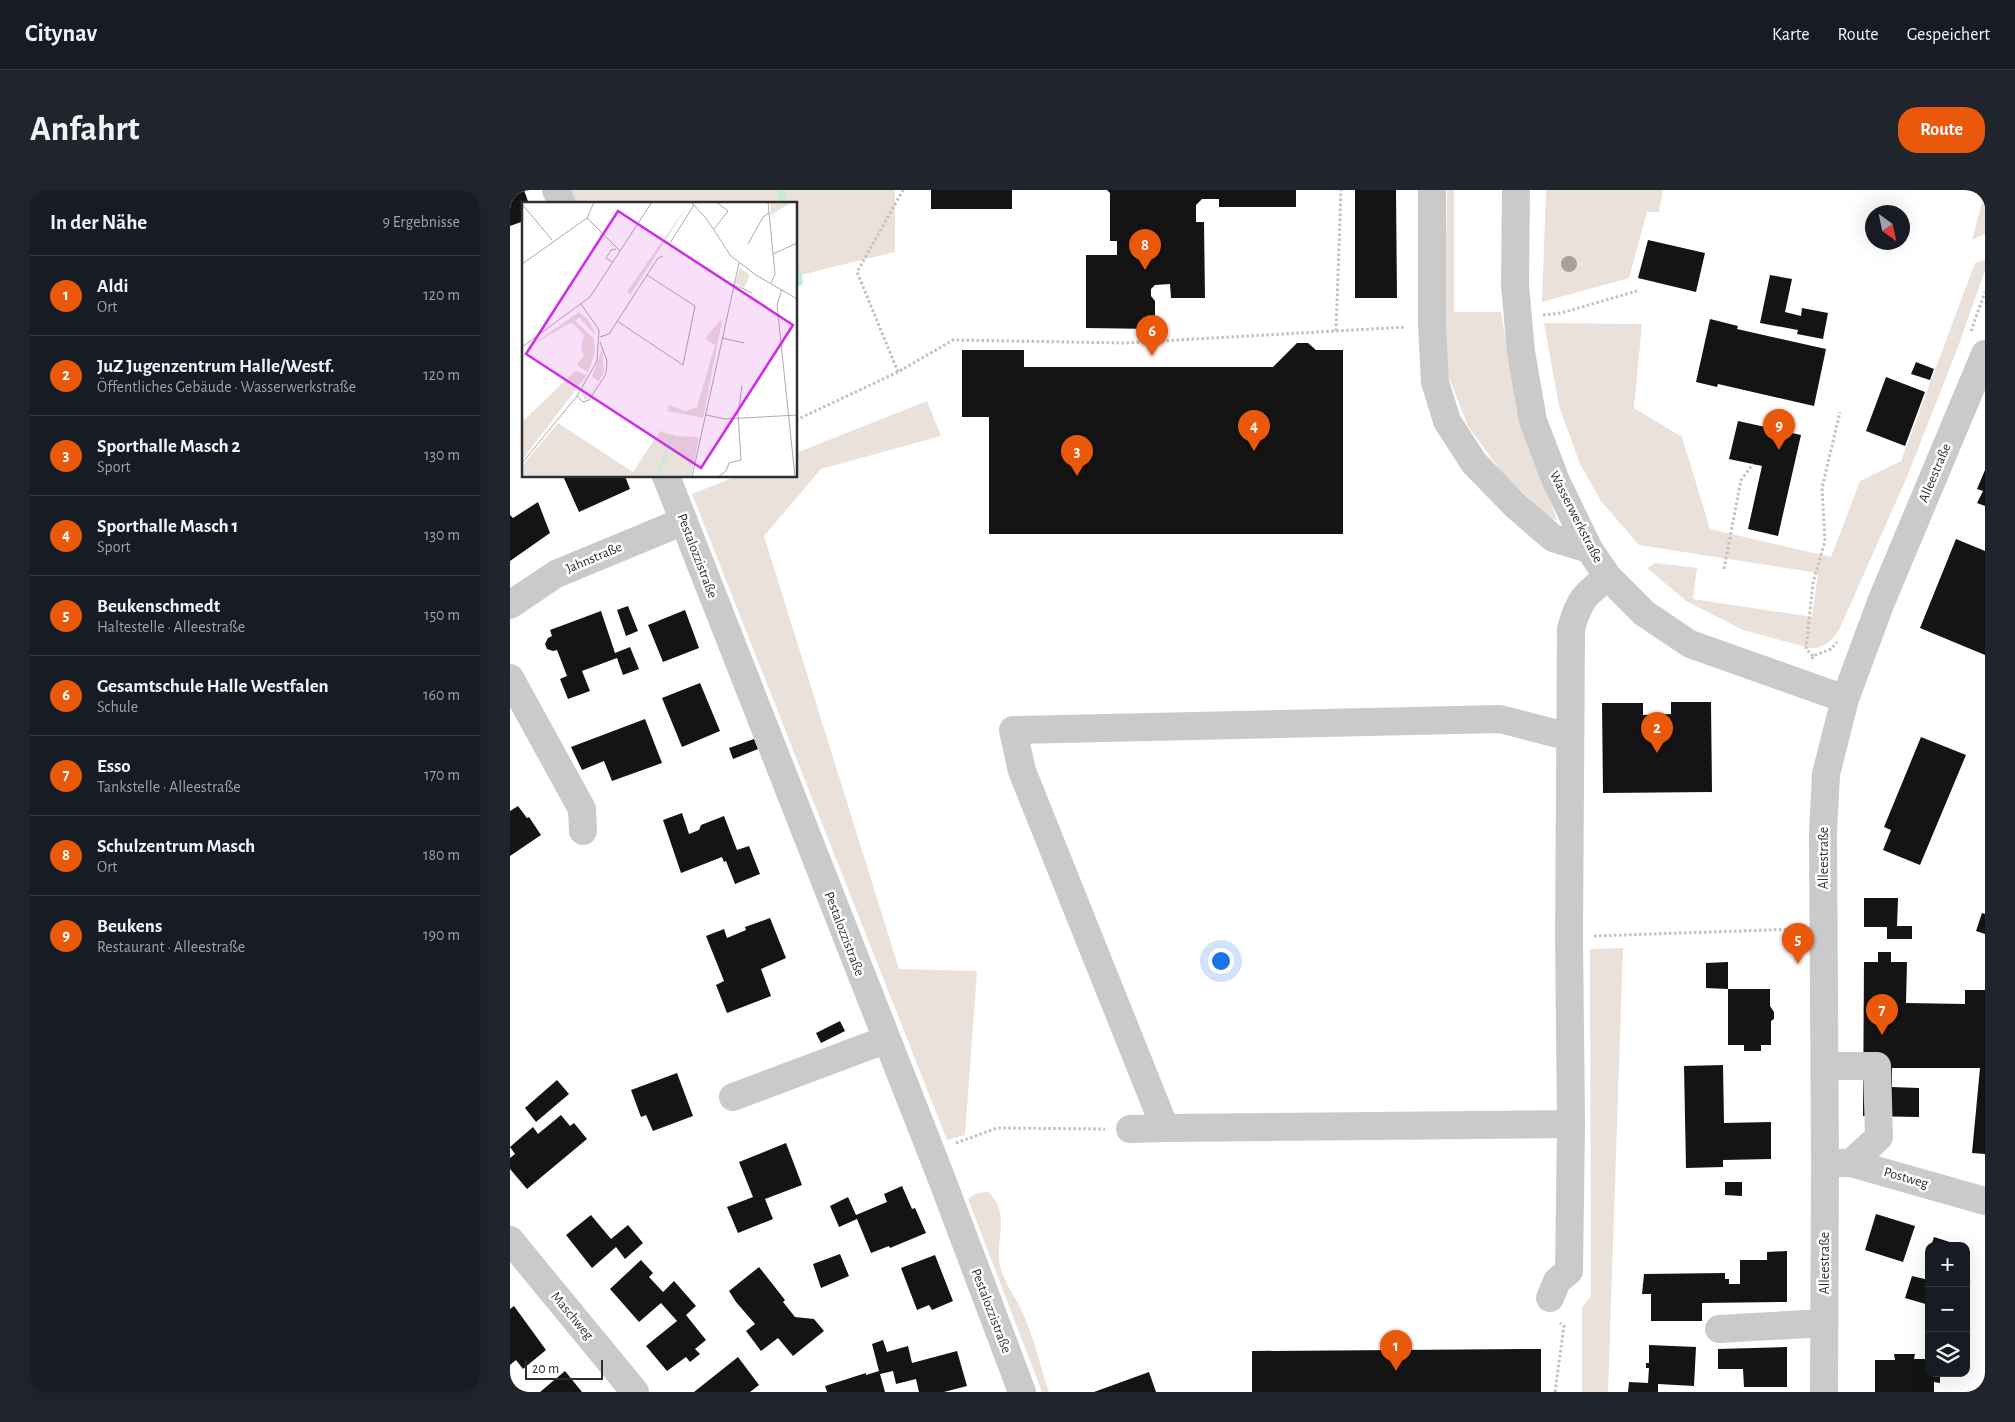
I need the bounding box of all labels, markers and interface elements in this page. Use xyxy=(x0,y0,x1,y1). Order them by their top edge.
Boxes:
text: Citynav xyxy=(25,22,97,46)
text: Karte xyxy=(1772,26,1809,44)
text: Route xyxy=(1837,26,1879,44)
text: Gespeichert xyxy=(1907,26,1990,44)
button: Route xyxy=(1898,107,1985,153)
text: Anfahrt xyxy=(30,112,140,147)
inset map xyxy=(522,202,798,478)
north arrow xyxy=(1865,205,1910,250)
text: In der Nähe xyxy=(50,212,147,233)
text: 9 Ergebnisse xyxy=(383,214,460,230)
pin: 8 xyxy=(1129,229,1161,270)
text: Aldi xyxy=(97,277,129,296)
text: 1 xyxy=(63,287,69,303)
text: 120 m xyxy=(423,287,460,303)
text: Ort xyxy=(97,299,117,315)
pin: 6 xyxy=(1136,315,1168,356)
text: JuZ Jugenzentrum Halle/Westf. xyxy=(97,357,334,376)
text: 2 xyxy=(62,367,70,383)
text: 120 m xyxy=(423,367,460,383)
text: Öffentliches Gebäude · Wasserwerkstraße xyxy=(97,379,356,395)
pin: 9 xyxy=(1763,409,1795,450)
pin: 4 xyxy=(1238,410,1270,451)
pin: 3 xyxy=(1061,435,1093,476)
text: Sporthalle Masch 2 xyxy=(97,437,240,456)
street label: Alleestraße xyxy=(1916,441,1954,505)
text: 3 xyxy=(63,447,69,463)
text: 130 m xyxy=(424,447,460,463)
text: Sport xyxy=(97,459,131,475)
street label: Wasserwerkstraße xyxy=(1547,469,1605,565)
street label: Pestalozzistraße xyxy=(675,512,719,600)
text: Sporthalle Masch 1 xyxy=(97,517,238,536)
text: 4 xyxy=(62,527,70,543)
text: 130 m xyxy=(424,527,460,543)
text: Sport xyxy=(97,539,131,555)
street label: Jahnstraße xyxy=(564,540,624,576)
text: Beukenschmedt xyxy=(97,597,220,616)
text: 5 xyxy=(63,607,69,623)
text: 150 m xyxy=(424,607,460,623)
text: Haltestelle · Alleestraße xyxy=(97,619,245,635)
text: Gesamtschule Halle Westfalen xyxy=(97,677,329,696)
text: 6 xyxy=(62,687,70,703)
text: 160 m xyxy=(423,687,460,703)
text: Schule xyxy=(97,699,138,715)
pin: 2 xyxy=(1641,712,1673,753)
text: Esso xyxy=(97,757,131,776)
text: 7 xyxy=(63,767,69,783)
text: 170 m xyxy=(424,767,460,783)
text: Tankstelle · Alleestraße xyxy=(97,779,241,795)
street label: Alleestraße xyxy=(1817,827,1831,889)
text: Schulzentrum Masch xyxy=(97,837,255,856)
text: 8 xyxy=(62,847,70,863)
text: 180 m xyxy=(423,847,460,863)
text: Ort xyxy=(97,859,117,875)
street label: Pestalozzistraße xyxy=(822,890,866,978)
text: Beukens xyxy=(97,917,162,936)
pin: 5 xyxy=(1782,923,1814,964)
text: 9 xyxy=(62,927,70,943)
text: 190 m xyxy=(423,927,460,943)
text: Restaurant · Alleestraße xyxy=(97,939,245,955)
your location xyxy=(1208,948,1234,974)
pin: 7 xyxy=(1866,994,1898,1035)
street label: Postweg xyxy=(1882,1165,1930,1191)
street label: Alleestraße xyxy=(1818,1232,1832,1294)
map controls xyxy=(1925,1242,1970,1377)
button: + xyxy=(1925,1242,1970,1287)
street label: Pestalozzistraße xyxy=(969,1267,1013,1355)
button: − xyxy=(1925,1287,1970,1332)
street label: Maschweg xyxy=(548,1290,596,1343)
pin: 1 xyxy=(1380,1330,1412,1371)
button: layers xyxy=(1925,1332,1970,1377)
scale bar xyxy=(525,1357,602,1380)
text: 20 m xyxy=(532,1362,559,1376)

